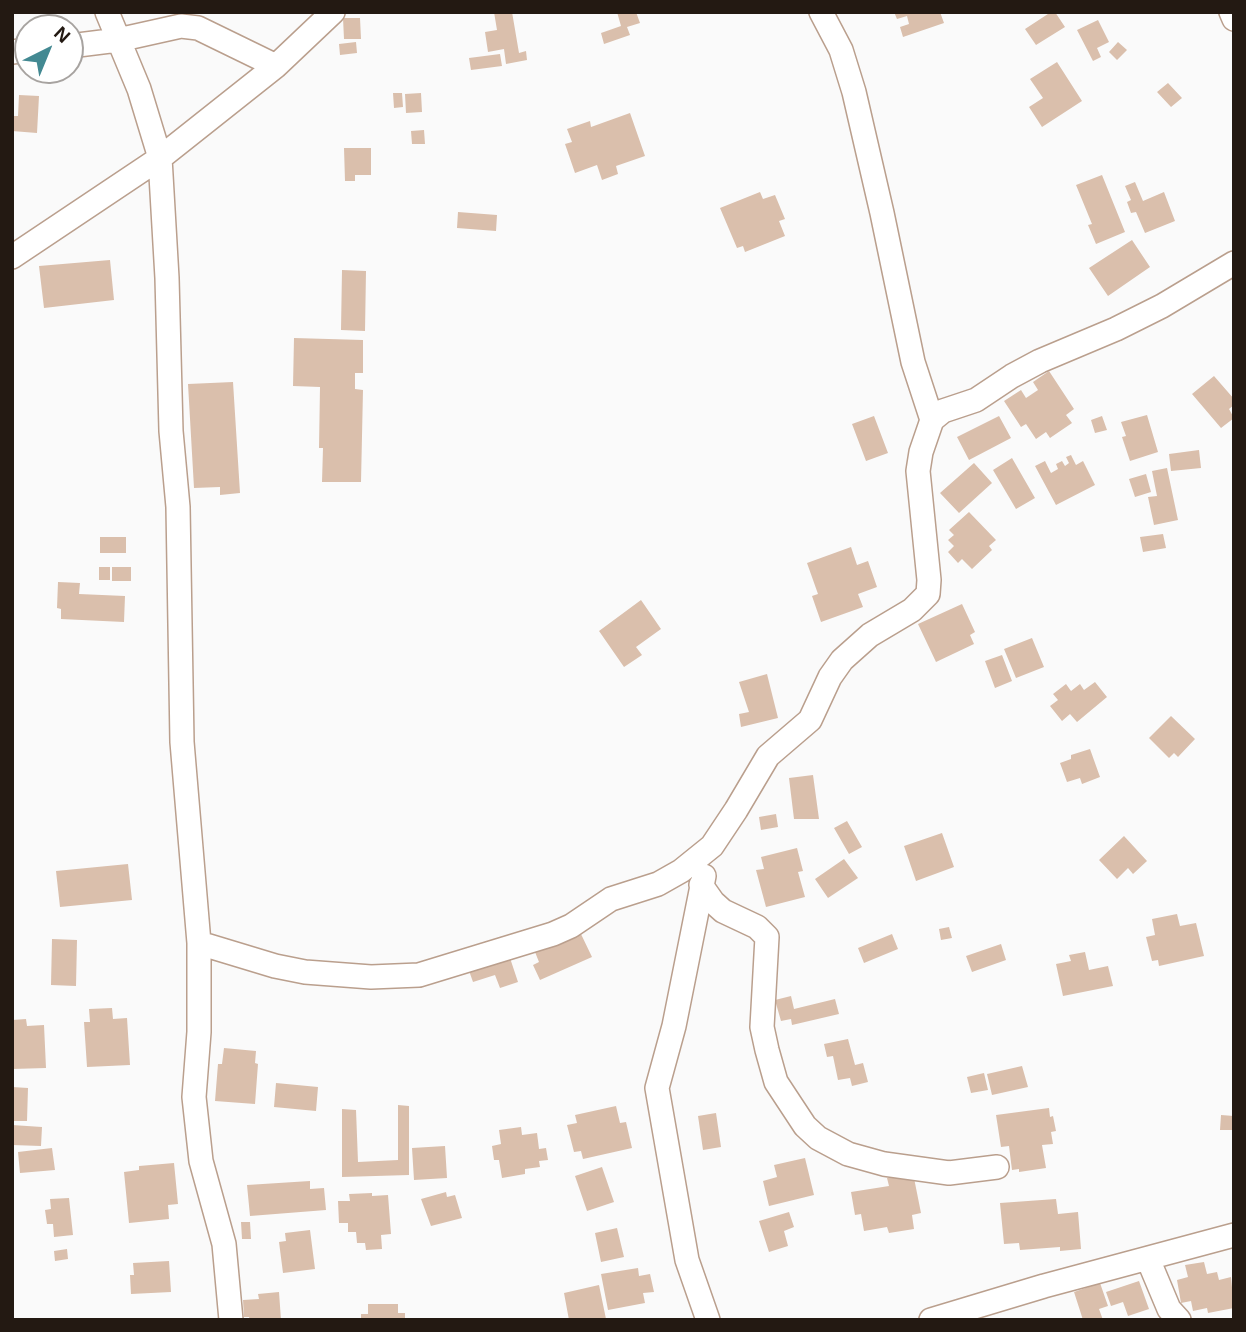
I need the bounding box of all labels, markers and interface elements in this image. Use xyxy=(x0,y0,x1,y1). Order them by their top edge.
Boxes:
north arrow xyxy=(14,14,84,84)
text: N xyxy=(50,22,74,47)

